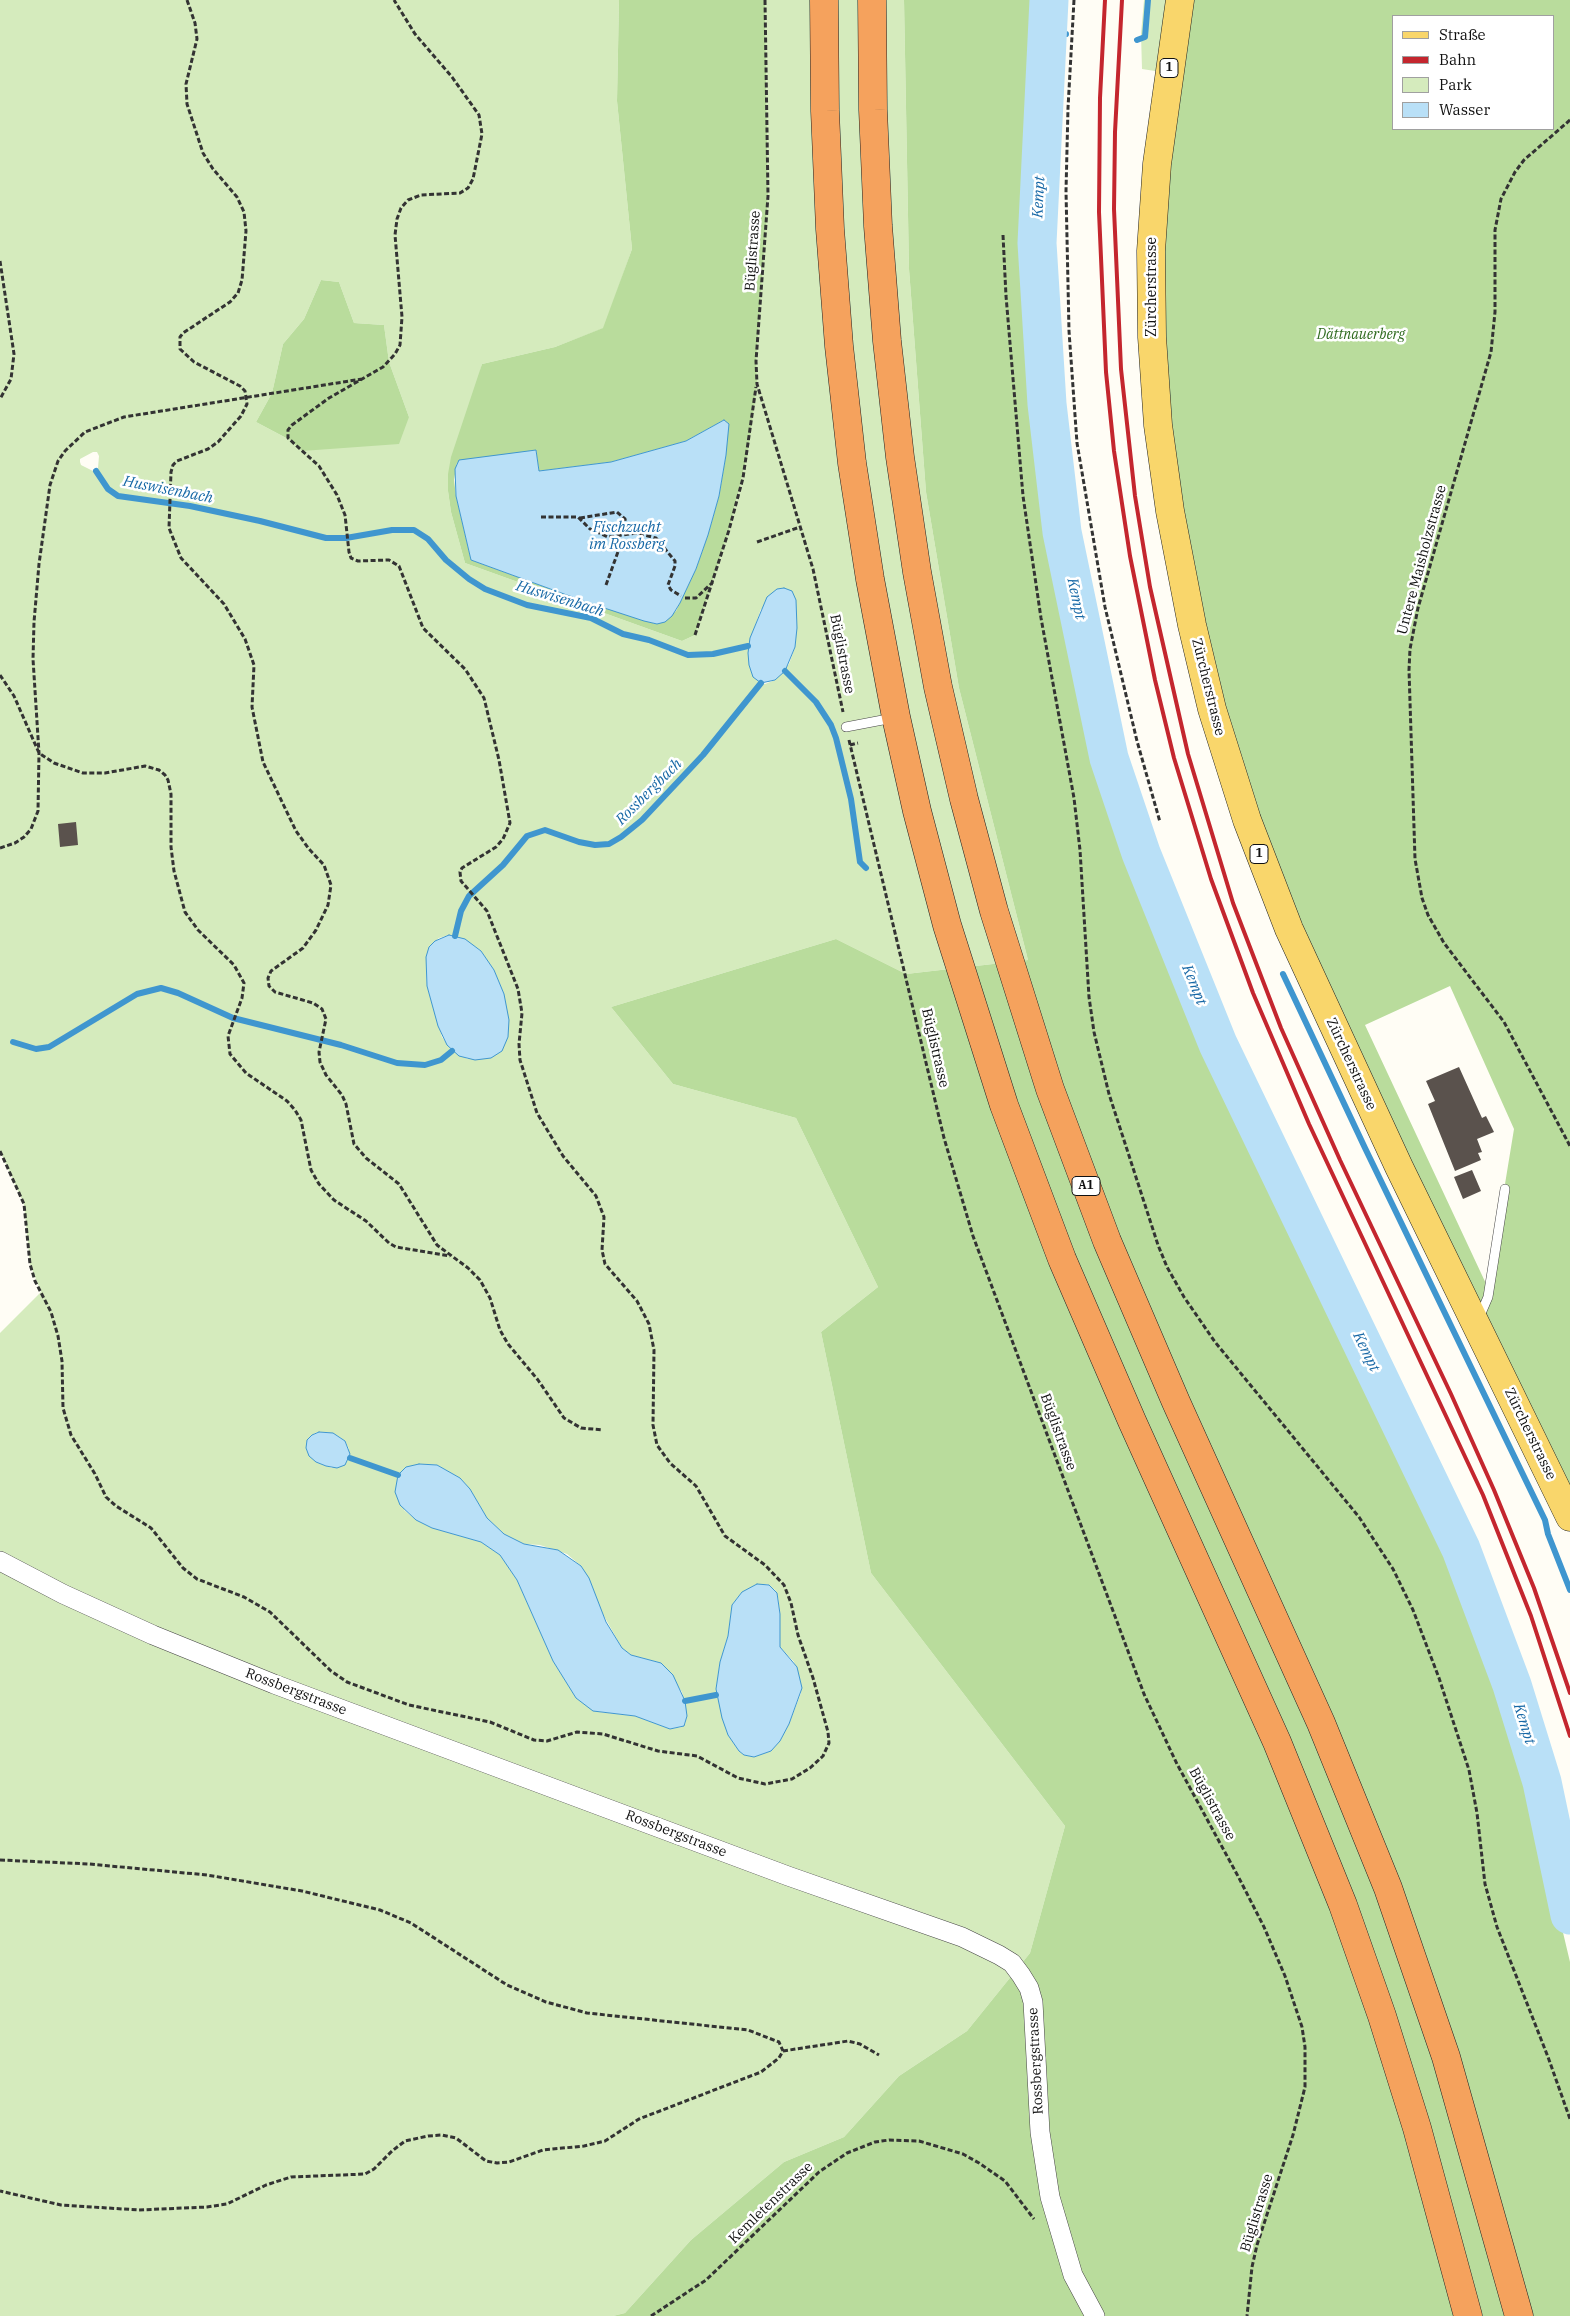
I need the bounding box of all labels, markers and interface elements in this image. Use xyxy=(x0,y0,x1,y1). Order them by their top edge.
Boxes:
legend xyxy=(1392,15,1555,130)
text: Straße xyxy=(1439,25,1486,44)
text: Bahn xyxy=(1439,50,1476,69)
road number: 1 xyxy=(1160,58,1178,78)
text: Park xyxy=(1439,75,1472,94)
text: Wasser xyxy=(1439,100,1490,119)
water label: Kempt xyxy=(1029,176,1049,218)
street label: Büglistrasse xyxy=(742,210,764,292)
street label: Zürcherstrasse xyxy=(1144,237,1160,337)
park label: Dättnauerberg xyxy=(1317,327,1405,343)
water label: Huswisenbach xyxy=(122,472,214,508)
street label: Untere Maisholzstrasse xyxy=(1394,483,1450,637)
water label: Fischzucht im Rossberg xyxy=(589,519,665,554)
water label: Huswisenbach xyxy=(514,577,606,621)
water label: Kempt xyxy=(1063,577,1089,621)
street label: Büglistrasse xyxy=(826,613,858,695)
street label: Zürcherstrasse xyxy=(1188,636,1228,738)
water label: Rossbergbach xyxy=(612,755,686,829)
road number: 1 xyxy=(1250,844,1268,864)
water label: Kempt xyxy=(1178,962,1210,1008)
street label: Büglistrasse xyxy=(918,1007,952,1089)
street label: Zürcherstrasse xyxy=(1322,1015,1380,1113)
road number: A1 xyxy=(1072,1176,1100,1196)
water label: Kempt xyxy=(1349,1329,1383,1375)
street label: Zürcherstrasse xyxy=(1501,1385,1559,1483)
street label: Büglistrasse xyxy=(1036,1391,1080,1473)
street label: Rossbergstrasse xyxy=(243,1665,349,1719)
water label: Kempt xyxy=(1509,1701,1539,1747)
street label: Büglistrasse xyxy=(1185,1765,1239,1843)
street label: Rossbergstrasse xyxy=(623,1807,729,1861)
street label: Rossbergstrasse xyxy=(1025,2007,1047,2115)
street label: Kemletenstrasse xyxy=(726,2159,816,2247)
street label: Büglistrasse xyxy=(1237,2172,1277,2254)

